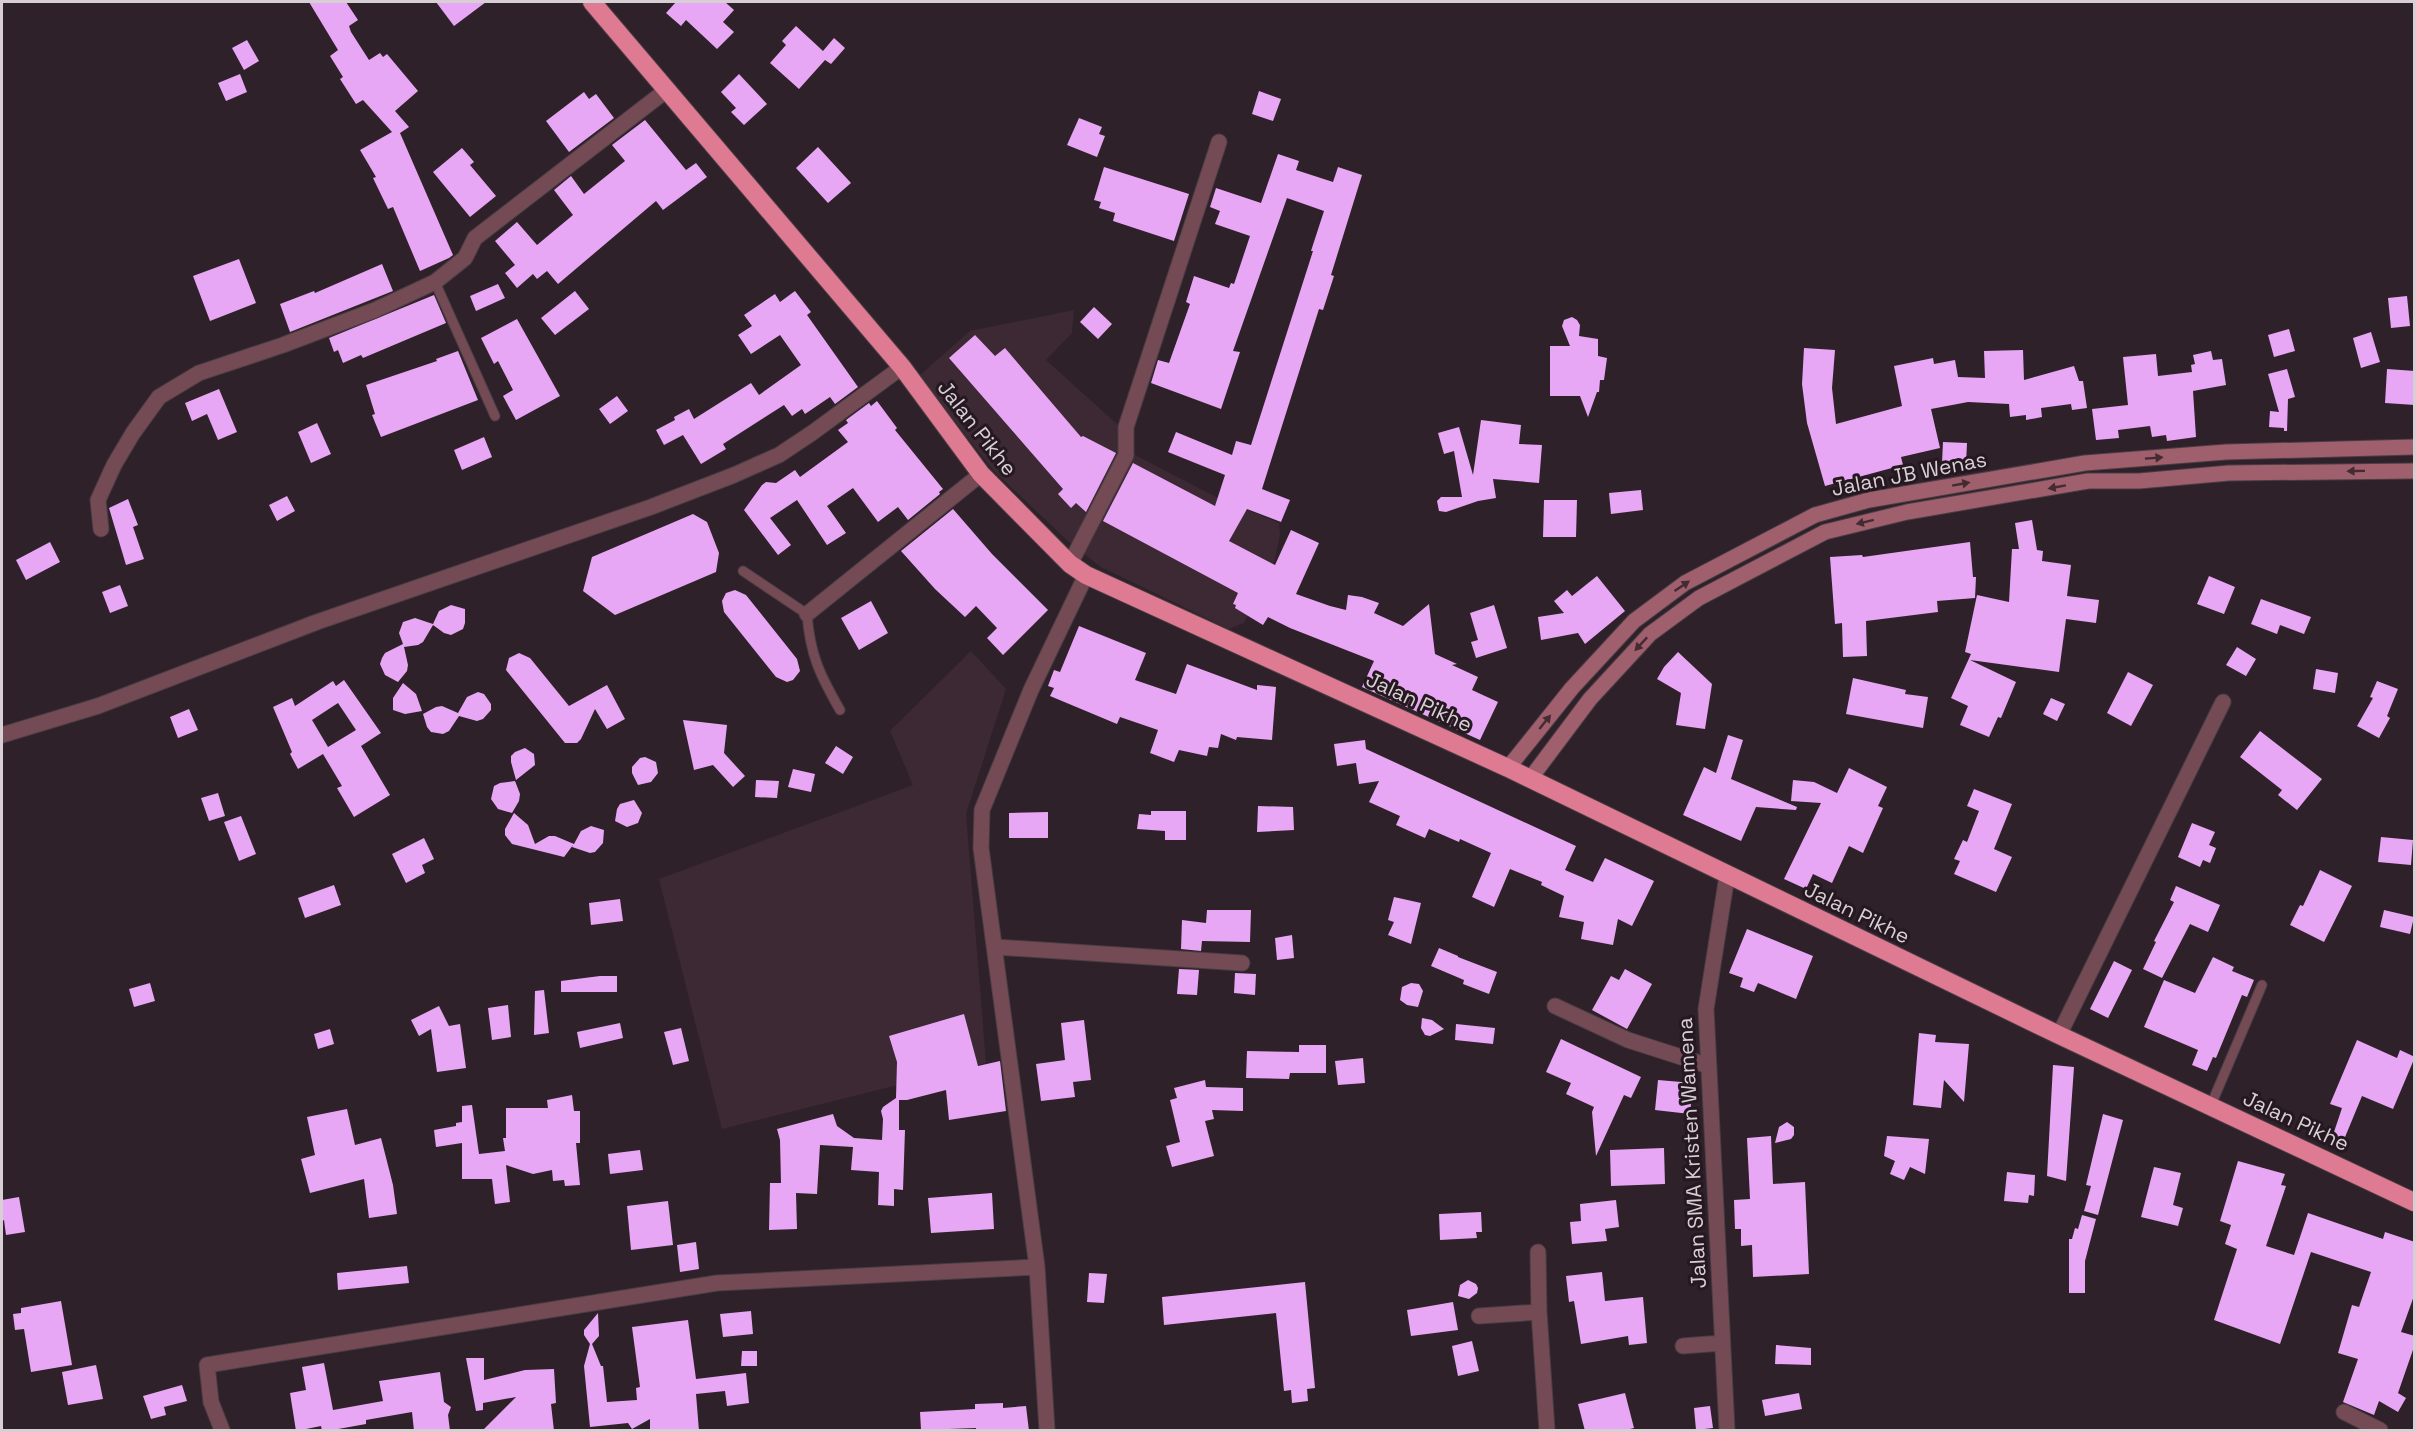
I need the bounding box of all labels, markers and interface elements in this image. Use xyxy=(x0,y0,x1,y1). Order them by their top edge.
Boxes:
street label: Jalan Pikhe xyxy=(932,375,1023,481)
street label: Jalan JB Wenas xyxy=(1829,445,1989,502)
one-way arrow xyxy=(2145,453,2164,463)
one-way arrow xyxy=(2347,466,2366,476)
one-way arrow xyxy=(1952,479,1971,488)
one-way arrow xyxy=(2047,482,2066,491)
one-way arrow xyxy=(1856,518,1874,528)
one-way arrow xyxy=(1674,580,1690,592)
one-way arrow xyxy=(1634,637,1648,652)
street label: Jalan Pikhe xyxy=(1362,665,1477,738)
one-way arrow xyxy=(1538,714,1551,730)
street label: Jalan Pikhe xyxy=(1800,875,1914,950)
street label: Jalan SMA Kristen Wamena xyxy=(1671,1017,1712,1289)
street label: Jalan Pikhe xyxy=(2239,1084,2354,1157)

